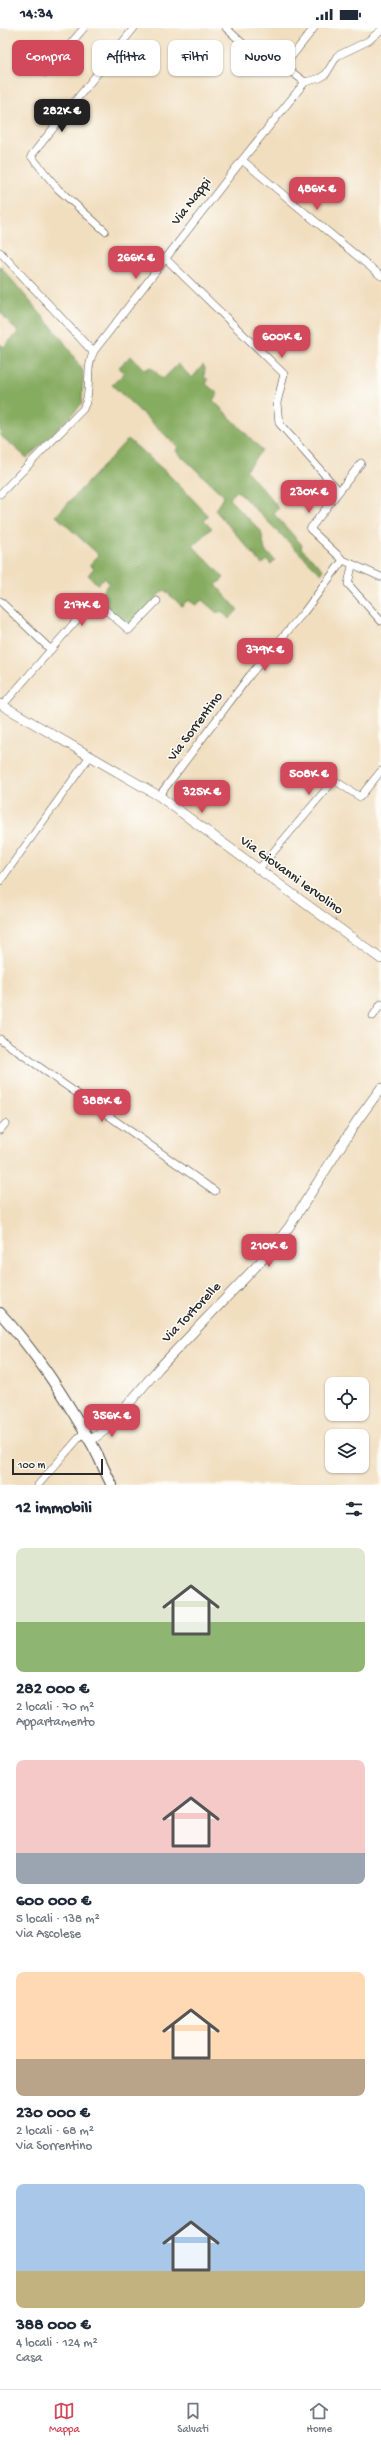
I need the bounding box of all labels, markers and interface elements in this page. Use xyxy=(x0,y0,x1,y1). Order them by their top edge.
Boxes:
text: 14:34 xyxy=(20,5,53,23)
chip: Compra xyxy=(12,40,84,76)
chip: Affitta xyxy=(92,40,160,76)
chip: Filtri xyxy=(168,40,223,76)
chip: Nuovo xyxy=(231,40,295,76)
pin: 282K € xyxy=(29,99,95,133)
text: 282K € xyxy=(43,104,81,119)
street label: Via Nappi xyxy=(168,175,216,230)
pin: 486K € xyxy=(284,177,350,211)
text: 486K € xyxy=(298,182,336,197)
pin: 266K € xyxy=(103,246,169,280)
text: 266K € xyxy=(117,251,155,266)
pin: 600K € xyxy=(249,325,315,359)
text: 600K € xyxy=(262,330,302,345)
pin: 230K € xyxy=(276,480,342,514)
text: 230K € xyxy=(290,485,328,500)
pin: 217K € xyxy=(49,593,115,627)
text: 217K € xyxy=(64,598,100,613)
pin: 379K € xyxy=(232,638,298,672)
text: 379K € xyxy=(246,643,284,658)
street label: Via Sorrentino xyxy=(164,689,228,766)
pin: 508K € xyxy=(276,762,342,796)
text: 508K € xyxy=(289,767,329,782)
pin: 325K € xyxy=(169,780,235,814)
text: 325K € xyxy=(183,785,221,800)
street label: Via Giovanni Iervolino xyxy=(235,832,346,919)
pin: 388K € xyxy=(69,1089,135,1123)
text: 388K € xyxy=(83,1094,121,1109)
pin: 210K € xyxy=(236,1234,302,1268)
text: 210K € xyxy=(251,1239,287,1254)
street label: Via Tortorelle xyxy=(158,1278,226,1348)
map controls xyxy=(325,1377,369,1473)
button: locate xyxy=(325,1377,369,1421)
pin: 356K € xyxy=(79,1404,145,1438)
text: 356K € xyxy=(93,1409,131,1424)
button: layers xyxy=(325,1429,369,1473)
scale bar xyxy=(12,1457,103,1476)
text: 100 m xyxy=(18,1460,45,1472)
icon: filters xyxy=(343,1498,365,1520)
text: 12 immobili xyxy=(16,1499,92,1519)
icon: home xyxy=(155,1574,227,1646)
text: 282 000 € xyxy=(16,1680,89,1700)
text: 2 locali · 70 m² xyxy=(16,1700,94,1715)
text: Appartamento xyxy=(16,1715,95,1730)
icon: home xyxy=(155,1786,227,1858)
text: 600 000 € xyxy=(16,1892,91,1912)
text: 5 locali · 138 m² xyxy=(16,1912,100,1927)
text: Via Ascolese xyxy=(16,1927,81,1942)
icon: home xyxy=(155,1998,227,2070)
text: 230 000 € xyxy=(16,2104,90,2124)
text: 2 locali · 68 m² xyxy=(16,2124,94,2139)
text: Via Sorrentino xyxy=(16,2139,92,2154)
icon: home xyxy=(155,2210,227,2282)
text: 388 000 € xyxy=(16,2316,91,2336)
text: 4 locali · 124 m² xyxy=(16,2336,98,2351)
text: Casa xyxy=(16,2351,42,2366)
tab: Mappa xyxy=(49,2400,80,2436)
tab: Salvati xyxy=(177,2400,209,2436)
tab: Home xyxy=(307,2400,332,2436)

